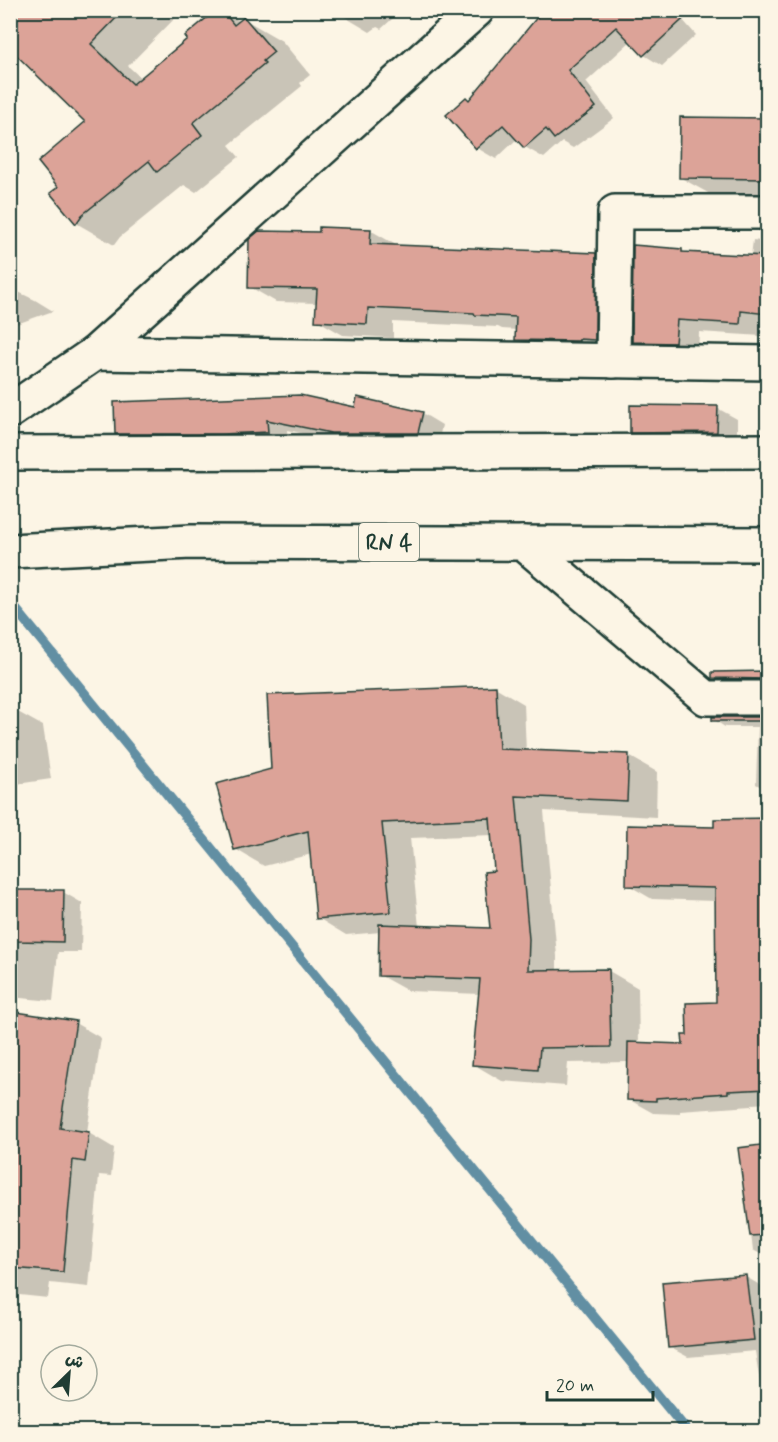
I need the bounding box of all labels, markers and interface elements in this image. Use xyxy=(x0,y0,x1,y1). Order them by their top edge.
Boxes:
road number: RN 4 xyxy=(359,523,419,561)
north arrow xyxy=(39,1343,99,1403)
text: ش xyxy=(62,1348,87,1374)
scale bar xyxy=(547,1364,654,1402)
text: 20 m xyxy=(556,1374,594,1398)

